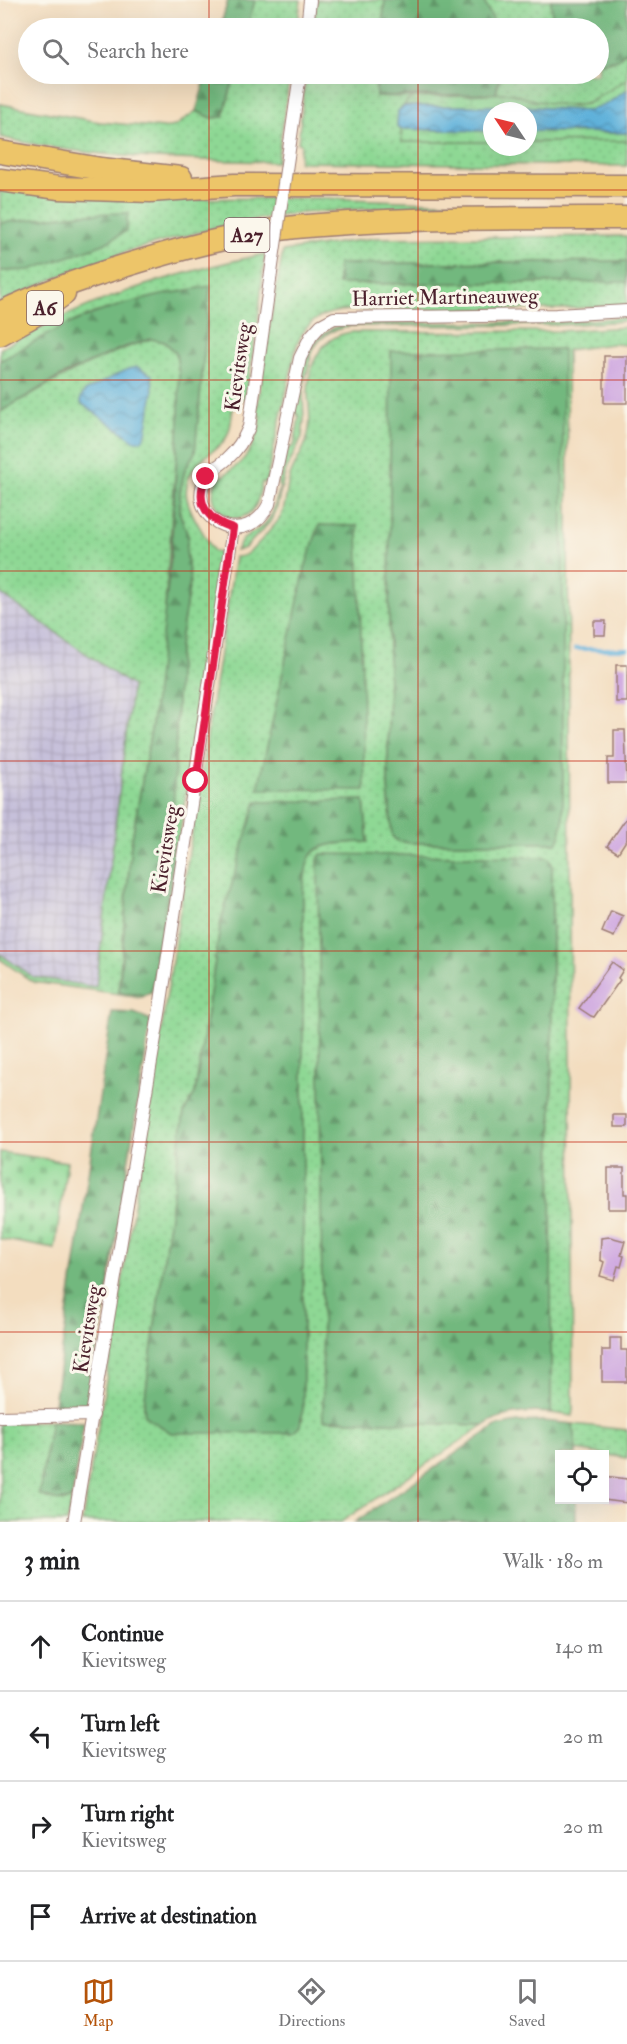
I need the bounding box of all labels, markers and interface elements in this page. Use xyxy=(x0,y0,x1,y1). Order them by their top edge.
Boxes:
search box xyxy=(18,18,609,84)
icon: search xyxy=(39,35,72,68)
text: Search here xyxy=(87,37,189,65)
north arrow xyxy=(483,102,537,156)
road number: A27 xyxy=(224,218,270,252)
street label: Harriet Martineauweg xyxy=(351,282,539,313)
road number: A6 xyxy=(27,291,63,325)
street label: Kievitsweg xyxy=(219,320,258,413)
route end xyxy=(192,463,218,489)
route start xyxy=(182,767,208,793)
street label: Kievitsweg xyxy=(145,802,186,895)
street label: Kievitsweg xyxy=(67,1282,108,1375)
map controls xyxy=(555,1450,609,1504)
button: locate xyxy=(555,1450,609,1504)
text: 3 min xyxy=(24,1545,80,1577)
text: Walk · 180 m xyxy=(503,1549,603,1574)
text: Continue xyxy=(81,1620,164,1648)
icon: ahead xyxy=(24,1630,57,1663)
text: 140 m xyxy=(555,1634,603,1659)
text: Kievitsweg xyxy=(81,1648,166,1673)
text: Turn left xyxy=(81,1710,160,1738)
icon: left xyxy=(24,1720,57,1753)
text: 20 m xyxy=(563,1724,603,1749)
text: Kievitsweg xyxy=(81,1738,166,1763)
text: Turn right xyxy=(81,1800,174,1828)
icon: right xyxy=(24,1810,57,1843)
text: 20 m xyxy=(563,1814,603,1839)
text: Kievitsweg xyxy=(81,1828,166,1853)
icon: arrive xyxy=(24,1900,57,1933)
text: Arrive at destination xyxy=(81,1902,257,1930)
tab: Map xyxy=(82,1975,115,2031)
tab: Directions xyxy=(278,1975,345,2031)
tab: Saved xyxy=(509,1975,545,2031)

